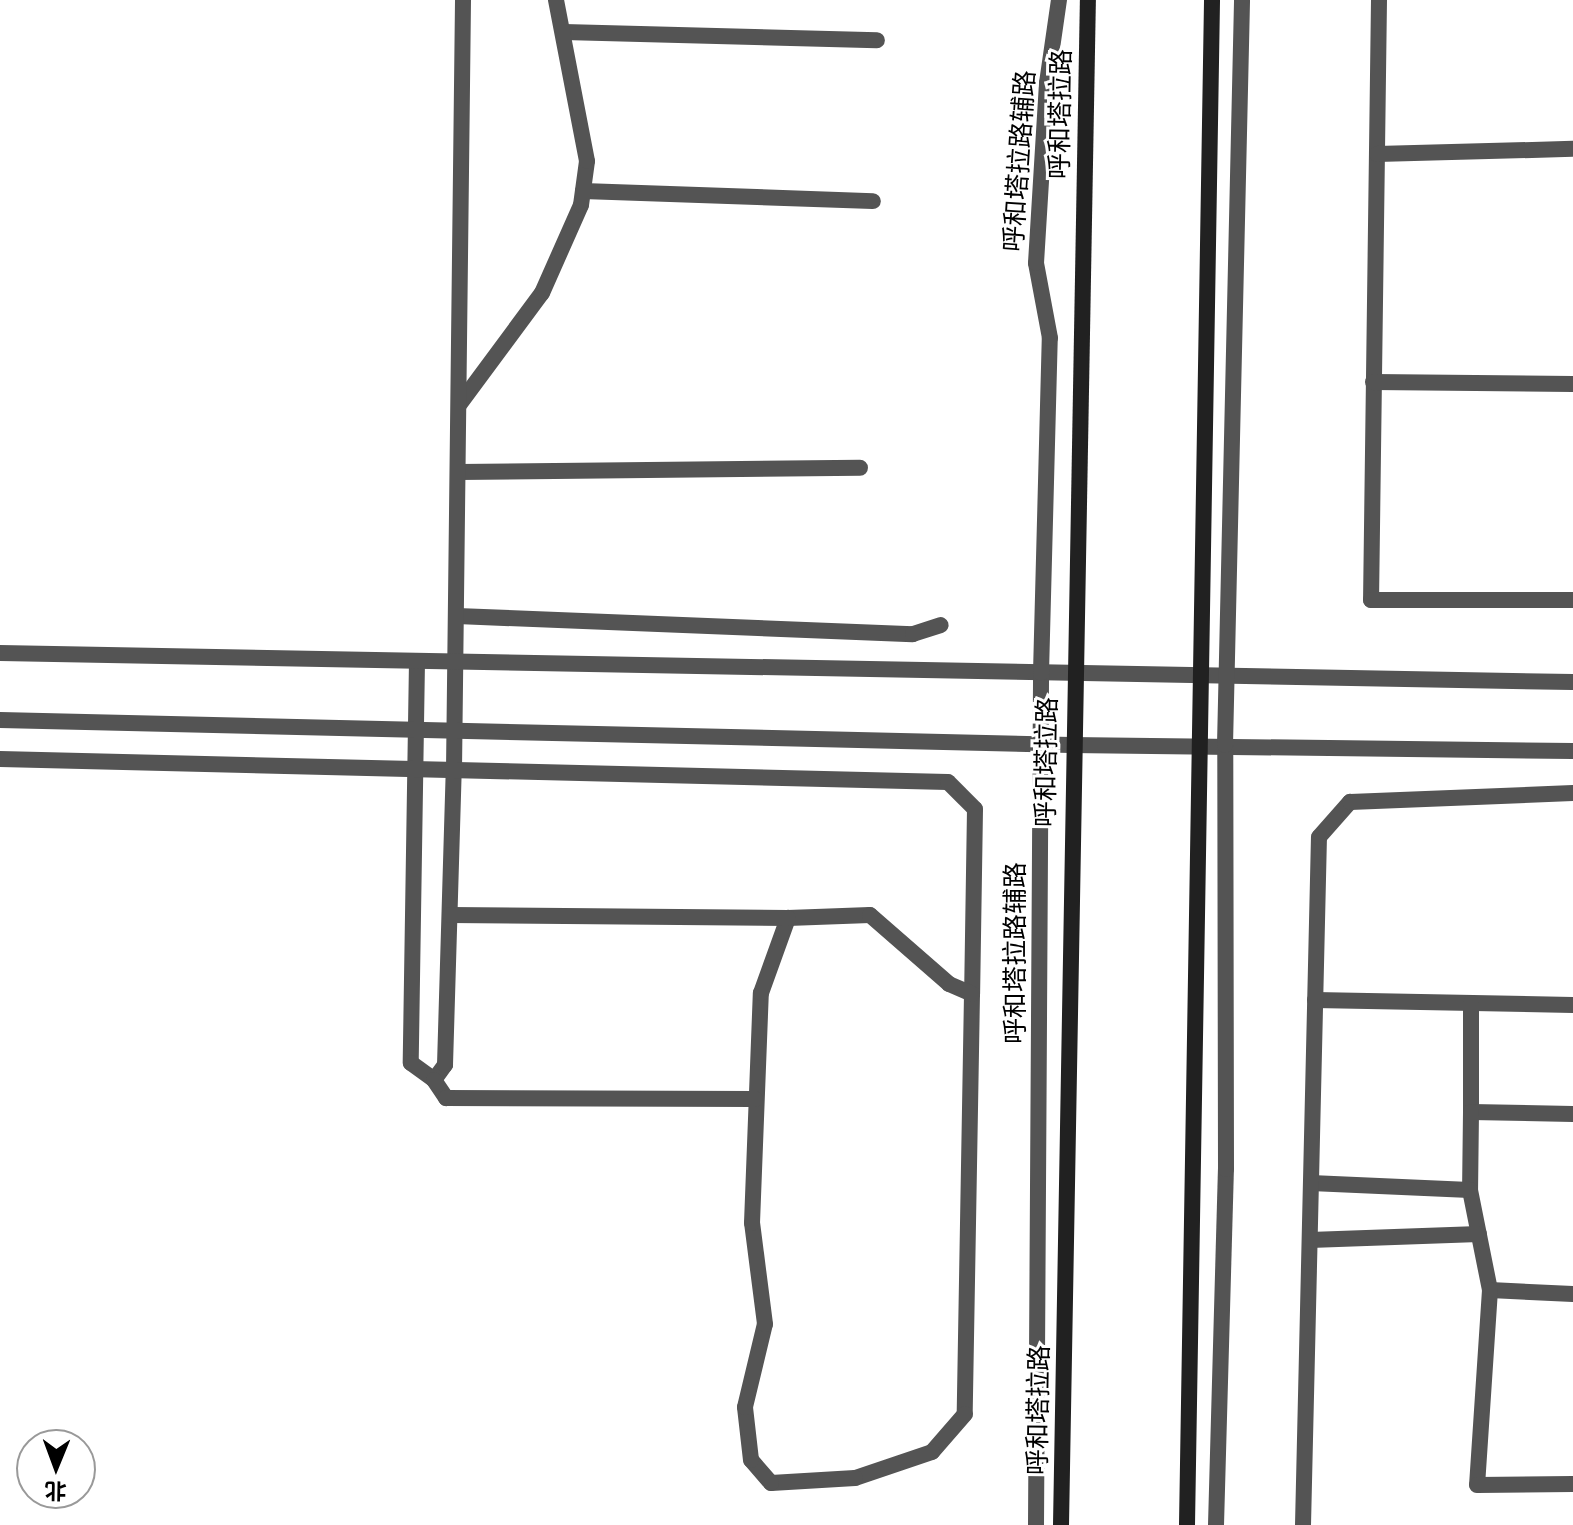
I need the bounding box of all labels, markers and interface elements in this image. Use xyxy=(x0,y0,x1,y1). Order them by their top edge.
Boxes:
street label: 呼和塔拉路 xyxy=(1044,49,1078,179)
street label: 呼和塔拉路辅路 xyxy=(998,69,1042,253)
street label: 呼和塔拉路 xyxy=(1030,697,1064,827)
street label: 呼和塔拉路辅路 xyxy=(1000,862,1032,1044)
street label: 呼和塔拉路 xyxy=(1022,1345,1056,1475)
north arrow xyxy=(16,1429,96,1509)
text: 北 xyxy=(44,1478,67,1504)

